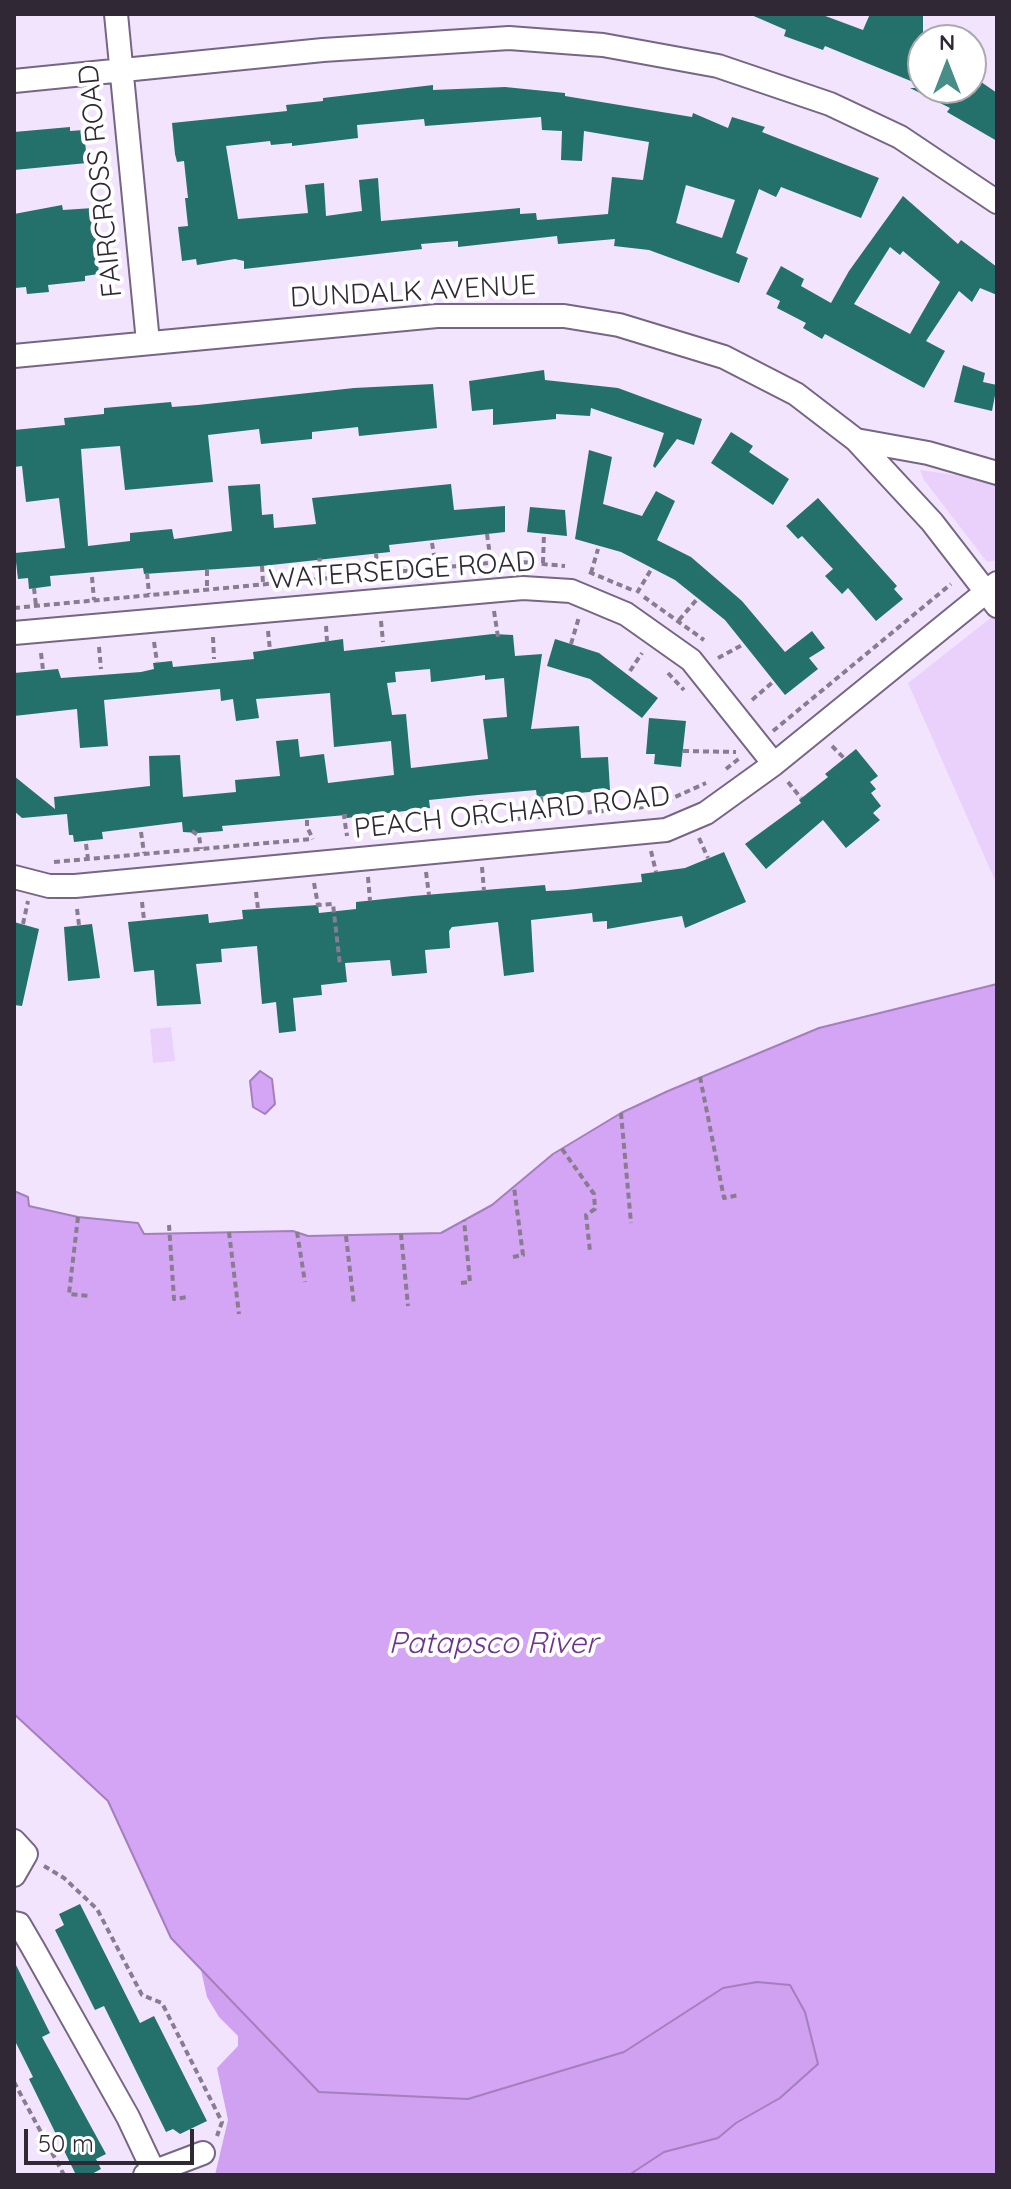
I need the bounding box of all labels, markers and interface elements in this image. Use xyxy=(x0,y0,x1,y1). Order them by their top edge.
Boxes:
north arrow xyxy=(907,24,987,104)
text: N xyxy=(939,28,955,56)
street label: FAIRCROSS ROAD xyxy=(72,63,130,299)
street label: DUNDALK AVENUE xyxy=(289,269,537,315)
street label: WATERSEDGE ROAD xyxy=(267,545,537,597)
street label: PEACH ORCHARD ROAD xyxy=(352,780,672,846)
water label: Patapsco River xyxy=(388,1626,598,1662)
scale bar xyxy=(28,2113,198,2163)
text: 50 m xyxy=(38,2128,94,2158)

